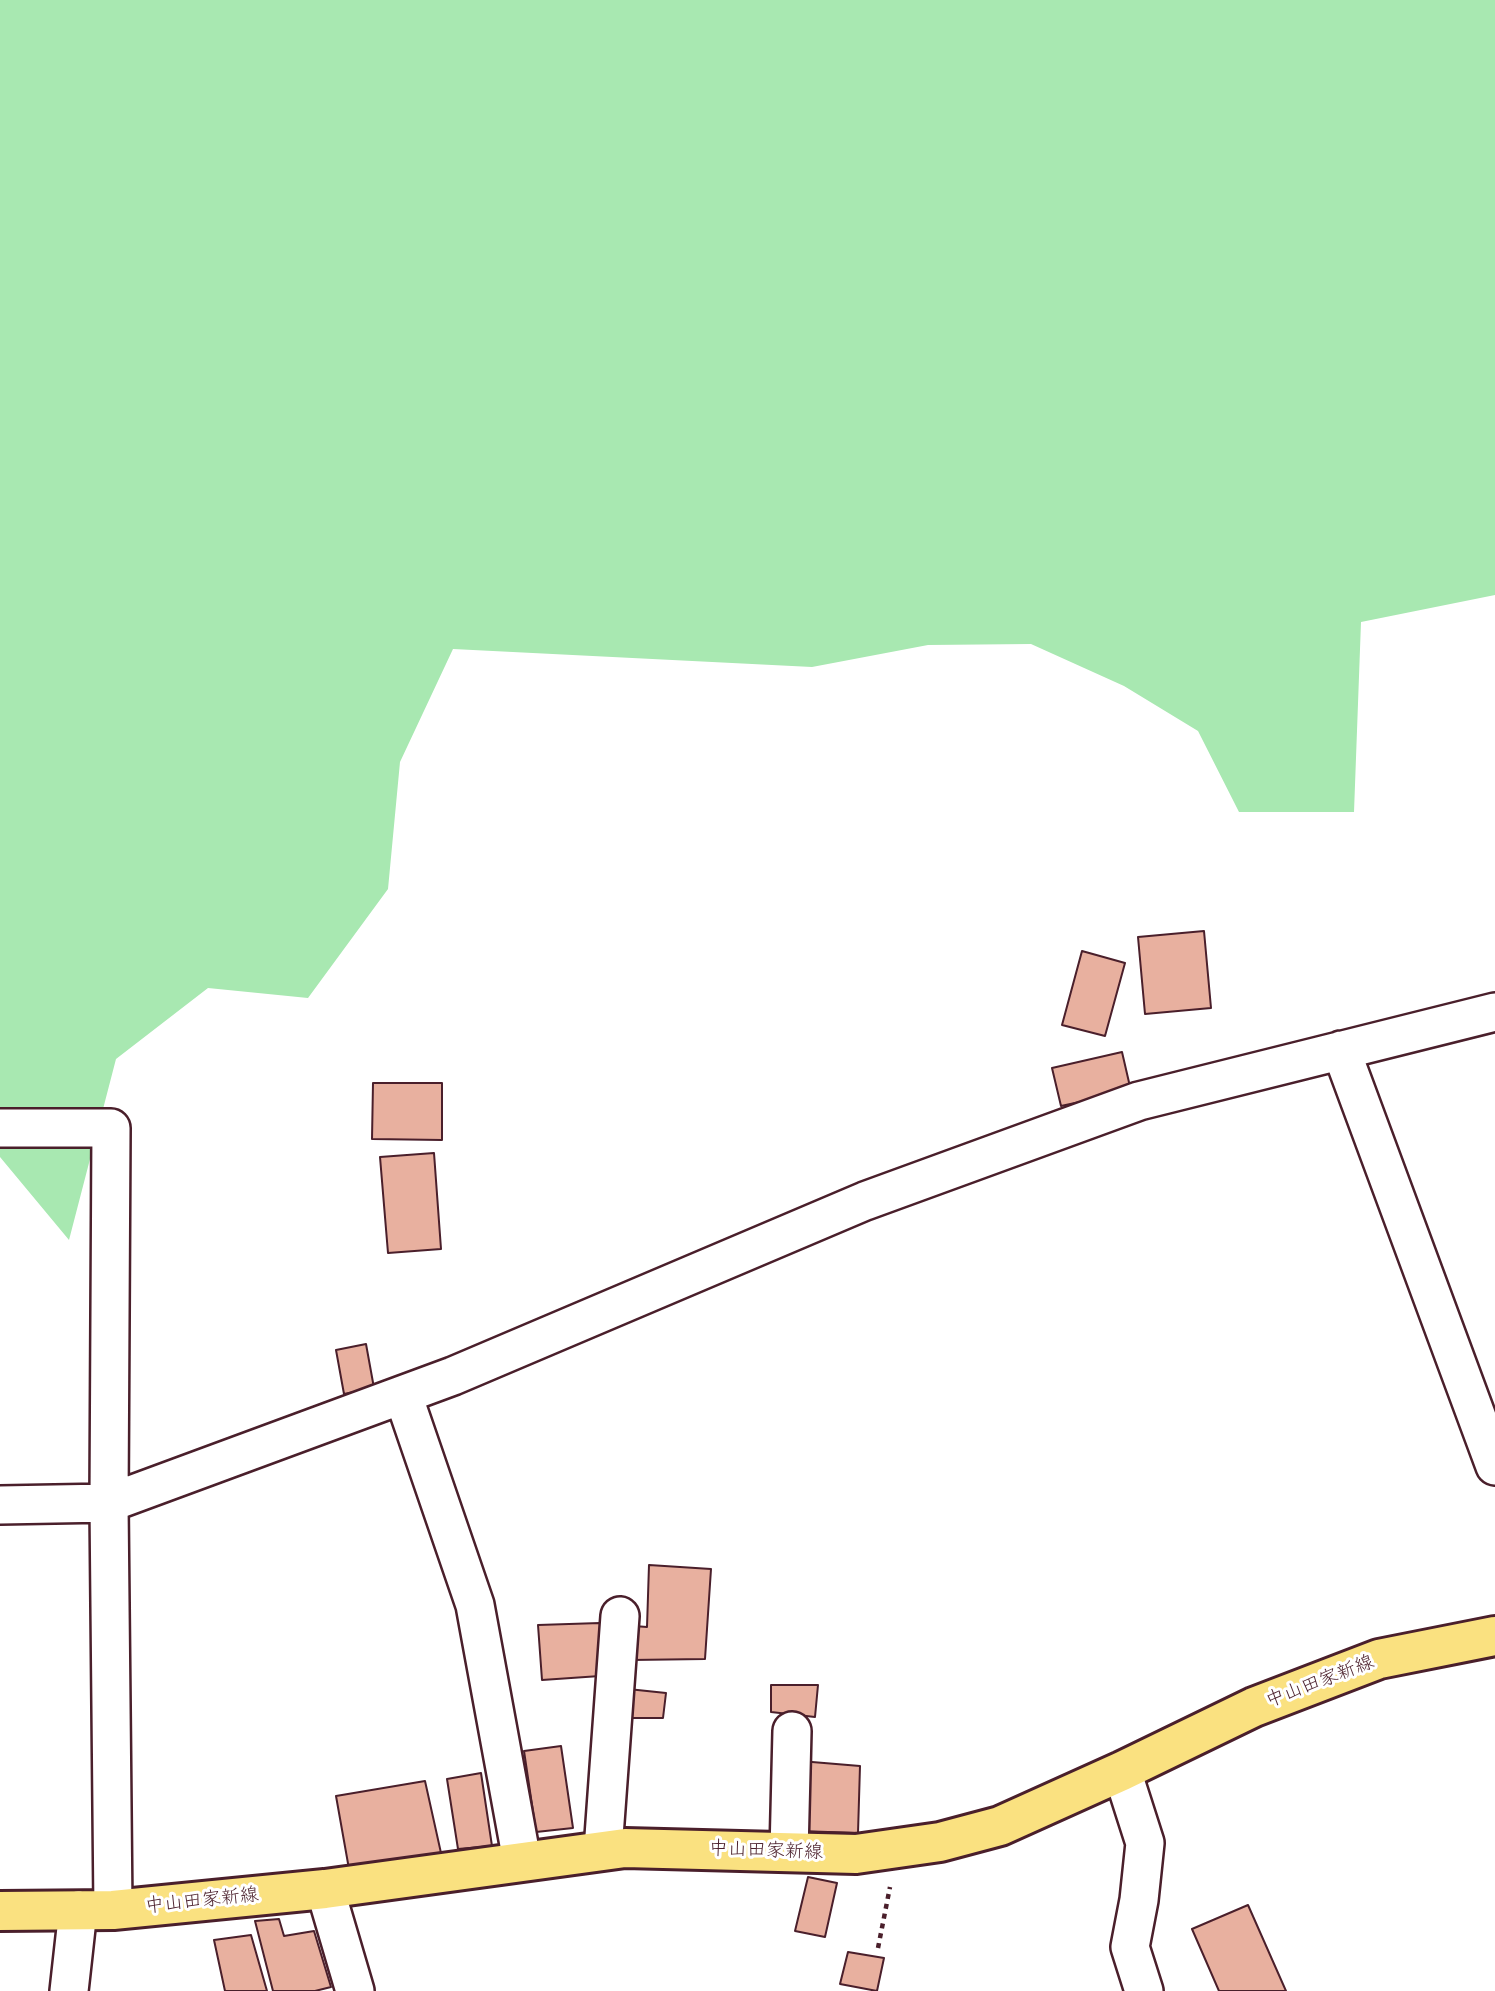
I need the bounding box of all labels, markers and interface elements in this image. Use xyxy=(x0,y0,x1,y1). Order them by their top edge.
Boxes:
street label: 中山田家新線 xyxy=(1263,1651,1377,1713)
street label: 中山田家新線 xyxy=(709,1838,823,1864)
street label: 中山田家新線 xyxy=(144,1884,260,1918)

